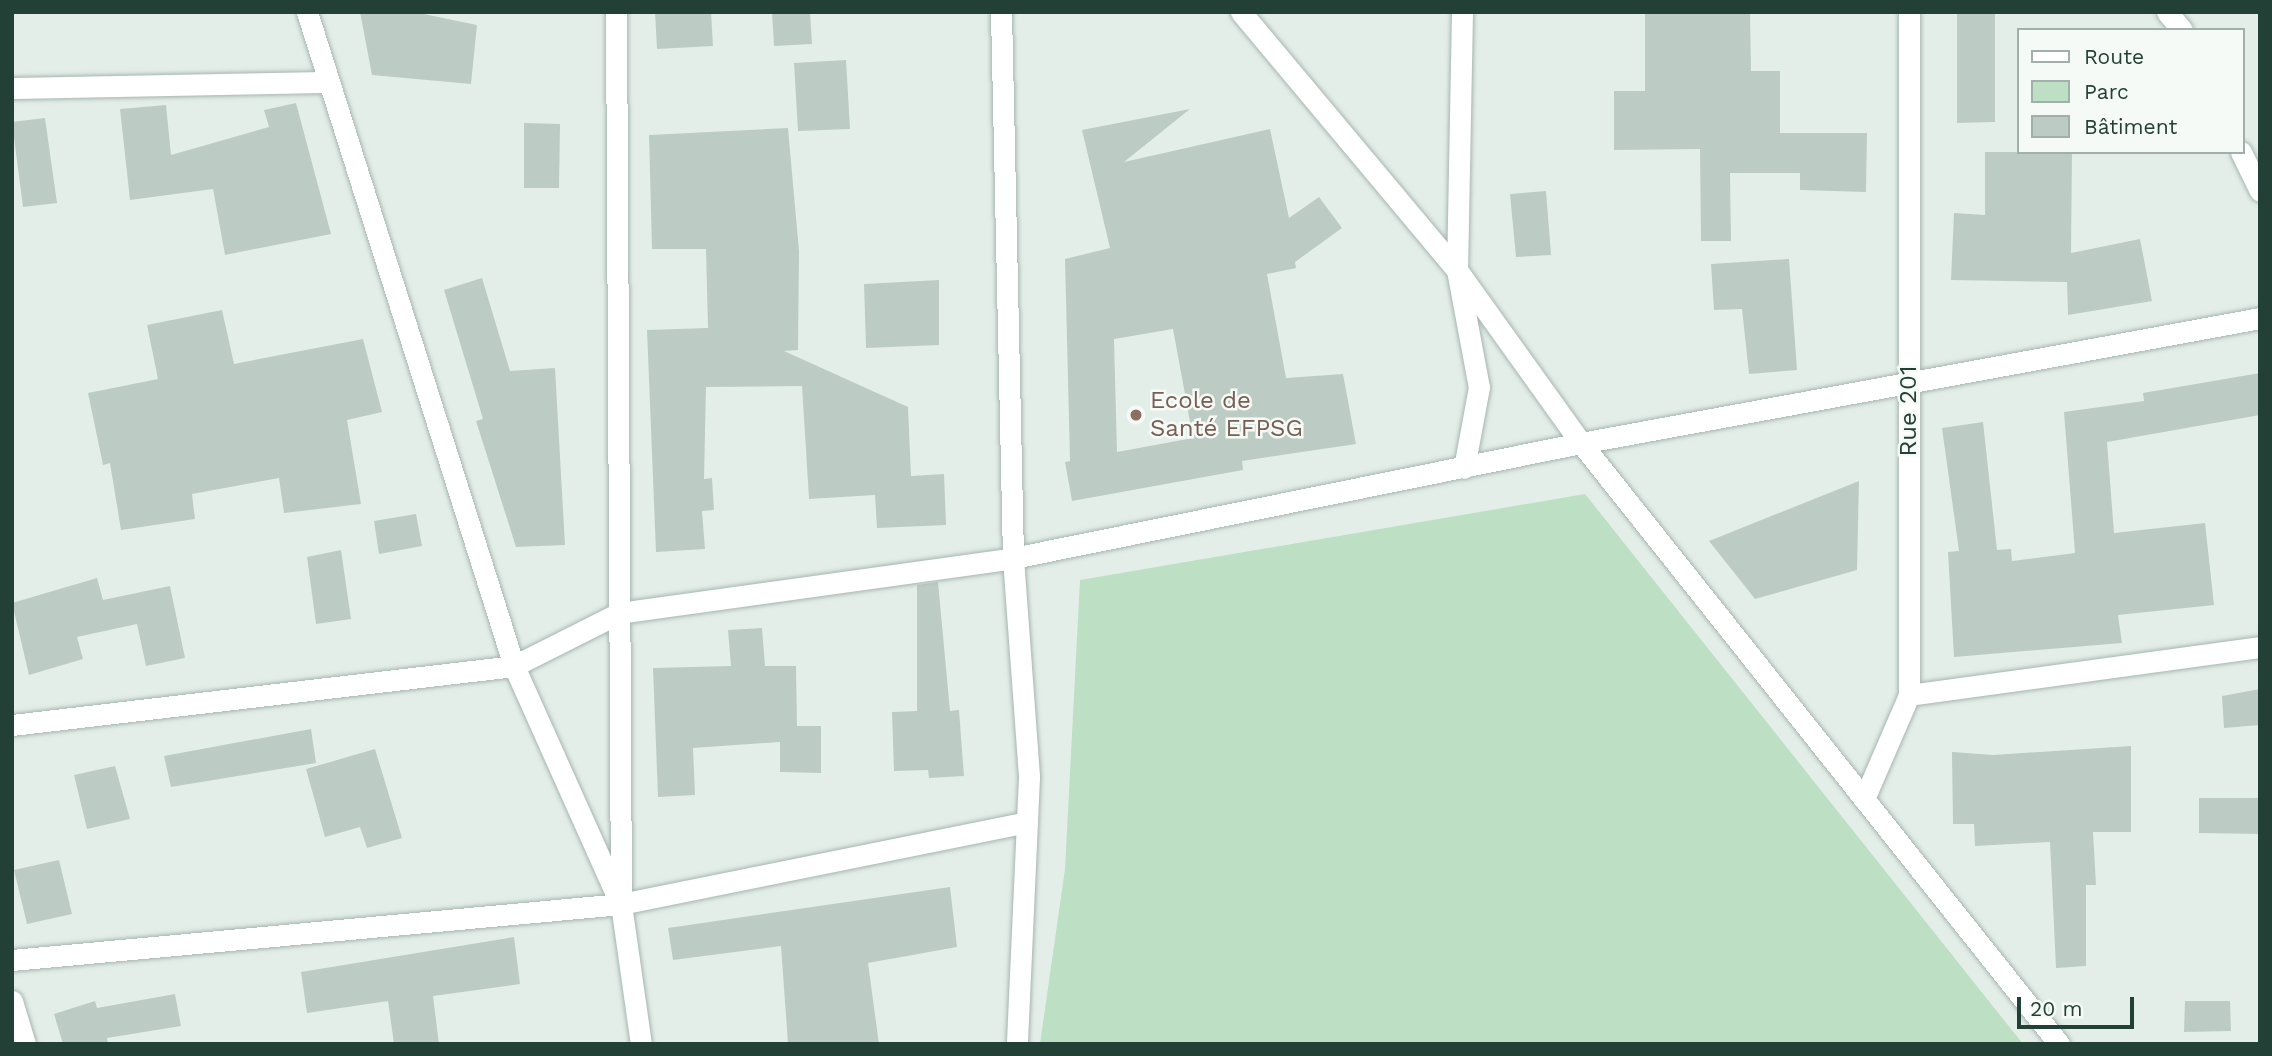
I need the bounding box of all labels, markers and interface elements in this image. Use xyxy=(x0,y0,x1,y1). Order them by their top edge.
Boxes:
legend xyxy=(2016,28,2244,154)
text: Route xyxy=(2084,44,2144,69)
text: Parc xyxy=(2084,79,2129,104)
text: Bâtiment xyxy=(2084,114,2177,139)
street label: Rue 201 xyxy=(1895,366,1923,456)
place label: Ecole de Santé EFPSG xyxy=(1150,387,1303,443)
marker: Ecole de Santé EFPSG xyxy=(1128,407,1144,423)
scale bar xyxy=(2020,982,2137,1026)
text: 20 m xyxy=(2030,996,2082,1021)

